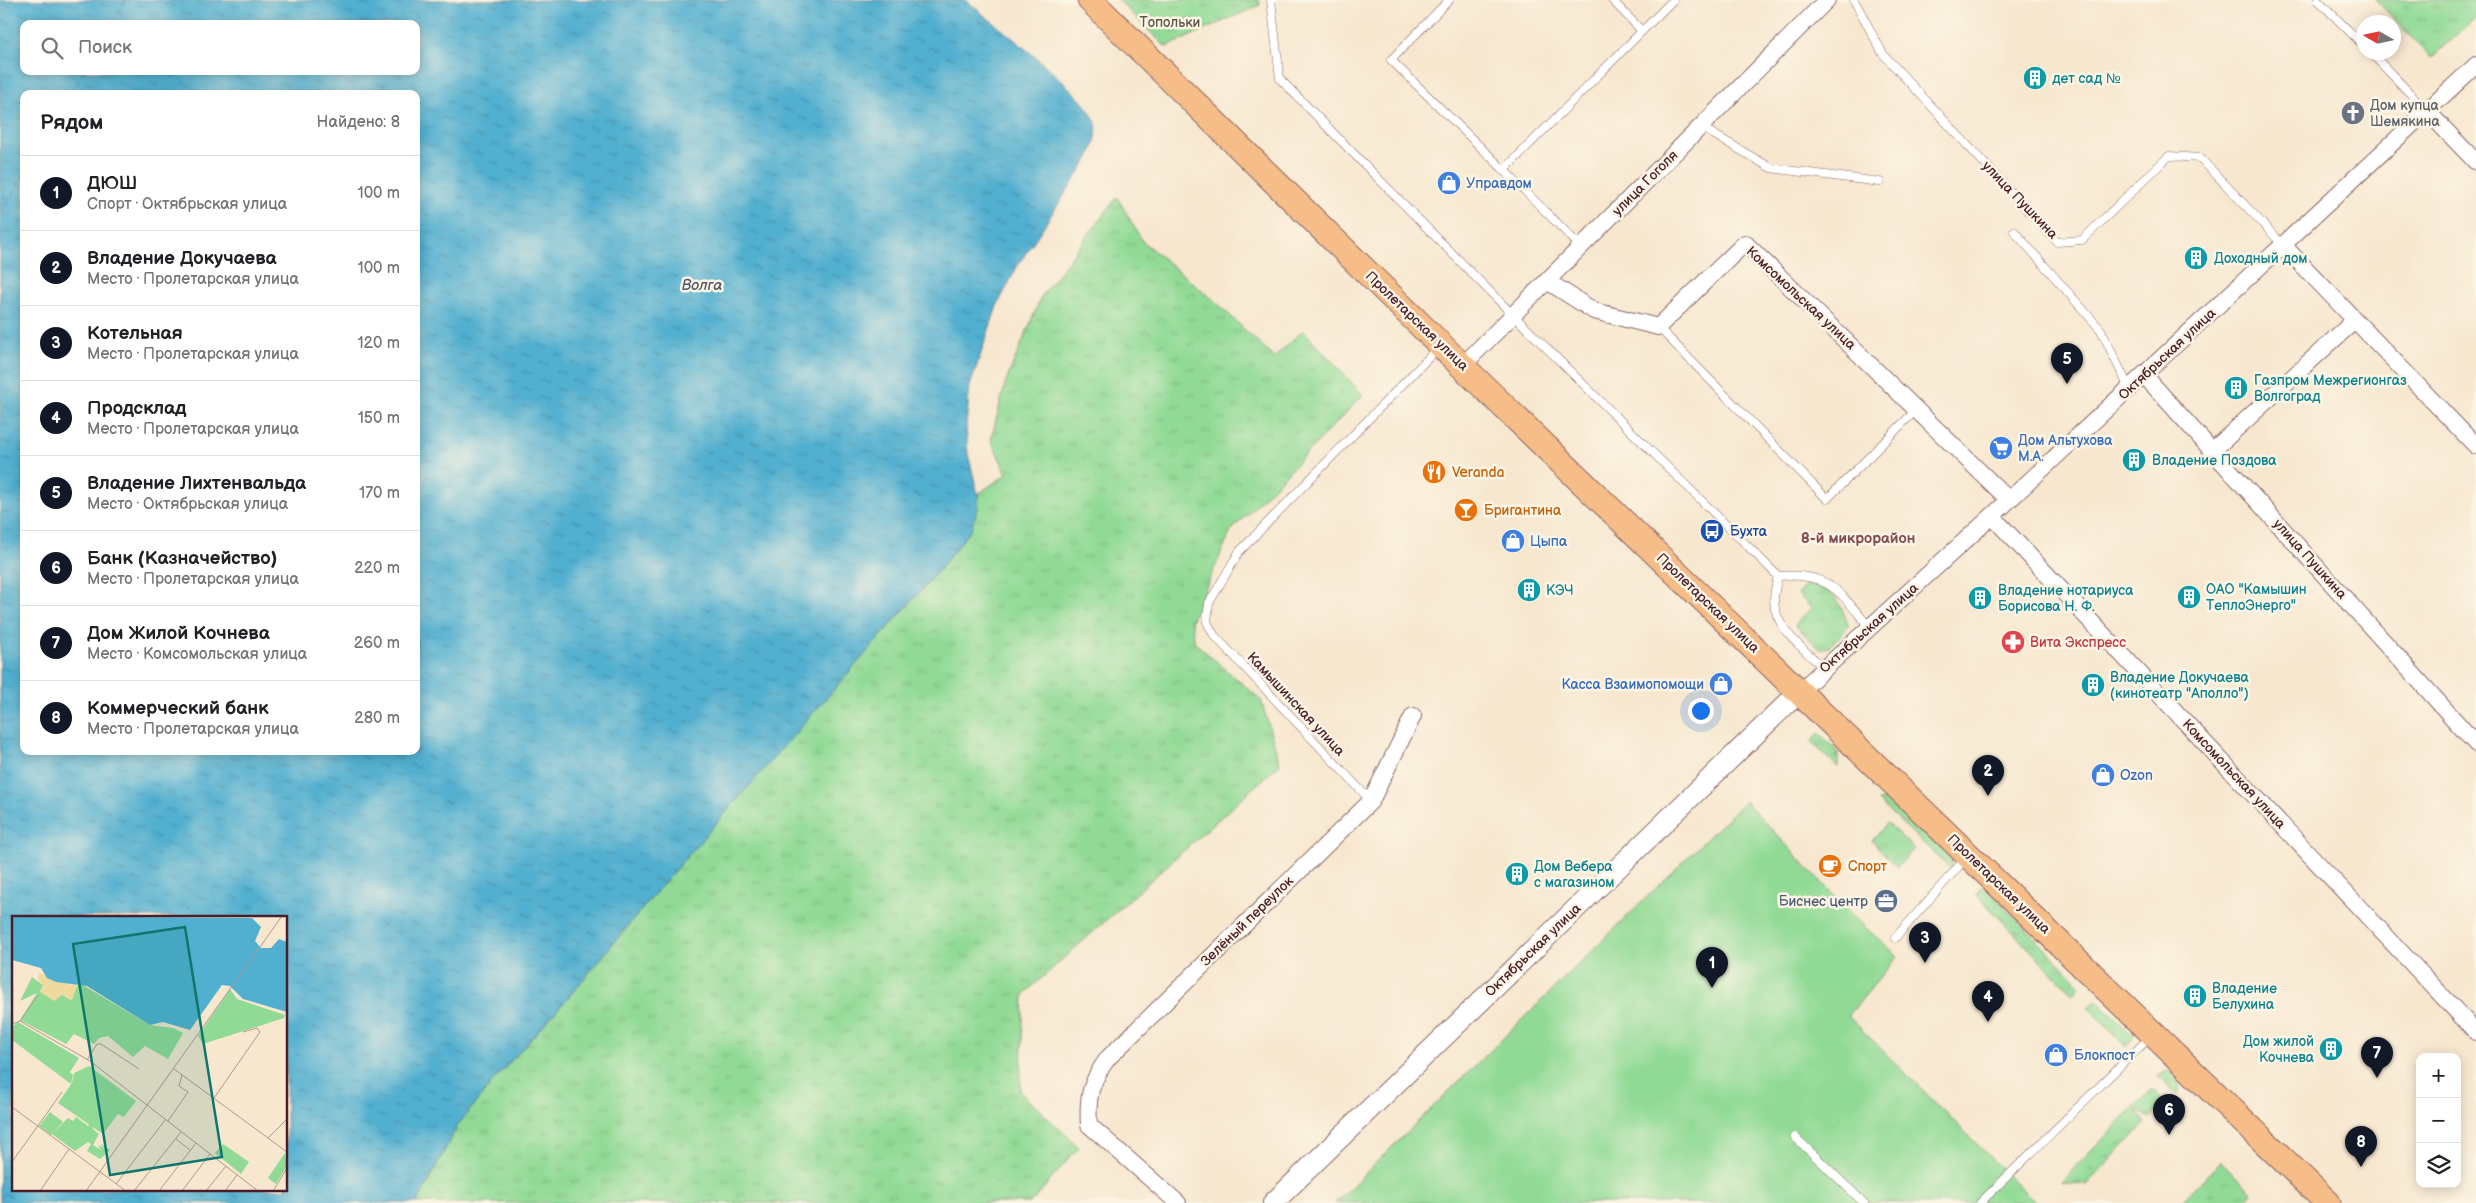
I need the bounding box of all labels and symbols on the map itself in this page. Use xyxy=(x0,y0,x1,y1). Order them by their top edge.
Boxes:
park label: Топольки xyxy=(1140,14,1200,31)
north arrow xyxy=(2356,15,2401,60)
building icon: дет сад № xyxy=(2022,65,2048,91)
place label: дет сад № xyxy=(2052,70,2121,87)
place label: Дом купца Шемякина xyxy=(2370,97,2441,130)
church icon: Дом купца Шемякина xyxy=(2340,100,2366,126)
street label: улица Гоголя xyxy=(1609,147,1681,219)
street label: улица Пушкина xyxy=(1979,158,2062,243)
shop icon: Управдом xyxy=(1436,170,1462,196)
place label: Управдом xyxy=(1466,175,1532,192)
street label: Комсомольская улица xyxy=(1743,243,1860,354)
building icon: Доходный дом xyxy=(2183,245,2209,271)
place label: Доходный дом xyxy=(2214,250,2307,267)
street label: Пролетарская улица xyxy=(1362,268,1472,375)
water label: Волга xyxy=(682,276,722,295)
street label: Октябрьская улица xyxy=(2115,304,2220,404)
pin: 5 xyxy=(2051,343,2083,384)
place label: Газпром Межрегионгаз Волгоград xyxy=(2254,372,2407,405)
building icon: Газпром Межрегионгаз Волгоград xyxy=(2223,375,2249,401)
place label: Дом Альтухова М.А. xyxy=(2018,432,2113,465)
supermarket icon: Дом Альтухова М.А. xyxy=(1988,435,2014,461)
building icon: Владение Поздова xyxy=(2121,447,2147,473)
place label: Владение Поздова xyxy=(2152,452,2277,469)
restaurant icon: Veranda xyxy=(1421,459,1447,485)
place label: Veranda xyxy=(1452,464,1504,481)
bar icon: Бригантина xyxy=(1453,497,1479,523)
place label: Бригантина xyxy=(1484,502,1562,519)
street label: улица Пушкина xyxy=(2270,516,2351,603)
bus stop icon: Бухта xyxy=(1699,518,1725,544)
place label: Бухта xyxy=(1730,523,1768,540)
shop icon: Цыпа xyxy=(1500,528,1526,554)
district label: 8-й микрорайон xyxy=(1801,529,1915,548)
place label: Цыпа xyxy=(1530,533,1568,550)
street label: Пролетарская улица xyxy=(1653,550,1763,657)
building icon: КЭЧ xyxy=(1516,577,1542,603)
street label: Октябрьская улица xyxy=(1816,579,1922,677)
place label: ОАО "Камышин ТеплоЭнерго" xyxy=(2206,581,2307,614)
place label: КЭЧ xyxy=(1546,582,1574,599)
place label: Владение нотариуса Борисова Н. Ф. xyxy=(1998,582,2134,615)
building icon: ОАО "Камышин ТеплоЭнерго" xyxy=(2176,584,2202,610)
building icon: Владение нотариуса Борисова Н. Ф. xyxy=(1967,585,1993,611)
pharmacy icon: Вита Экспресс xyxy=(2000,629,2026,655)
place label: Вита Экспресс xyxy=(2030,634,2126,651)
street label: Камышинская улица xyxy=(1243,649,1349,760)
place label: Владение Докучаева (кинотеатр "Аполло") xyxy=(2110,669,2249,702)
shop icon: Касса Взаимопомощи xyxy=(1708,671,1734,697)
building icon: Владение Докучаева (кинотеатр "Аполло") xyxy=(2080,672,2106,698)
place label: Касса Взаимопомощи xyxy=(1561,676,1704,693)
your location xyxy=(1688,698,1714,724)
street label: Комсомольская улица xyxy=(2179,716,2290,833)
pin: 2 xyxy=(1972,755,2004,796)
shop icon: Ozon xyxy=(2090,762,2116,788)
place label: Ozon xyxy=(2120,767,2153,784)
street label: Пролетарская улица xyxy=(1944,831,2054,938)
cafe icon: Спорт xyxy=(1817,853,1843,879)
place label: Дом Вебера с магазином xyxy=(1534,858,1615,891)
place label: Спорт xyxy=(1848,858,1888,875)
building icon: Дом Вебера с магазином xyxy=(1504,861,1530,887)
street label: Зелёный переулок xyxy=(1197,872,1297,970)
office icon: Биснес центр xyxy=(1873,888,1899,914)
place label: Биснес центр xyxy=(1779,893,1868,910)
street label: Октябрьская улица xyxy=(1481,899,1585,1000)
inset map xyxy=(12,916,288,1190)
pin: 3 xyxy=(1909,922,1941,963)
pin: 1 xyxy=(1696,947,1728,988)
place label: Владение Белухина xyxy=(2212,980,2277,1013)
pin: 4 xyxy=(1972,981,2004,1022)
building icon: Владение Белухина xyxy=(2182,983,2208,1009)
place label: Дом жилой Кочнева xyxy=(2243,1033,2315,1066)
building icon: Дом жилой Кочнева xyxy=(2318,1036,2344,1062)
pin: 7 xyxy=(2361,1037,2393,1078)
shop icon: Блокпост xyxy=(2043,1042,2069,1068)
place label: Блокпост xyxy=(2074,1047,2136,1064)
pin: 6 xyxy=(2153,1094,2185,1135)
pin: 8 xyxy=(2345,1126,2377,1167)

